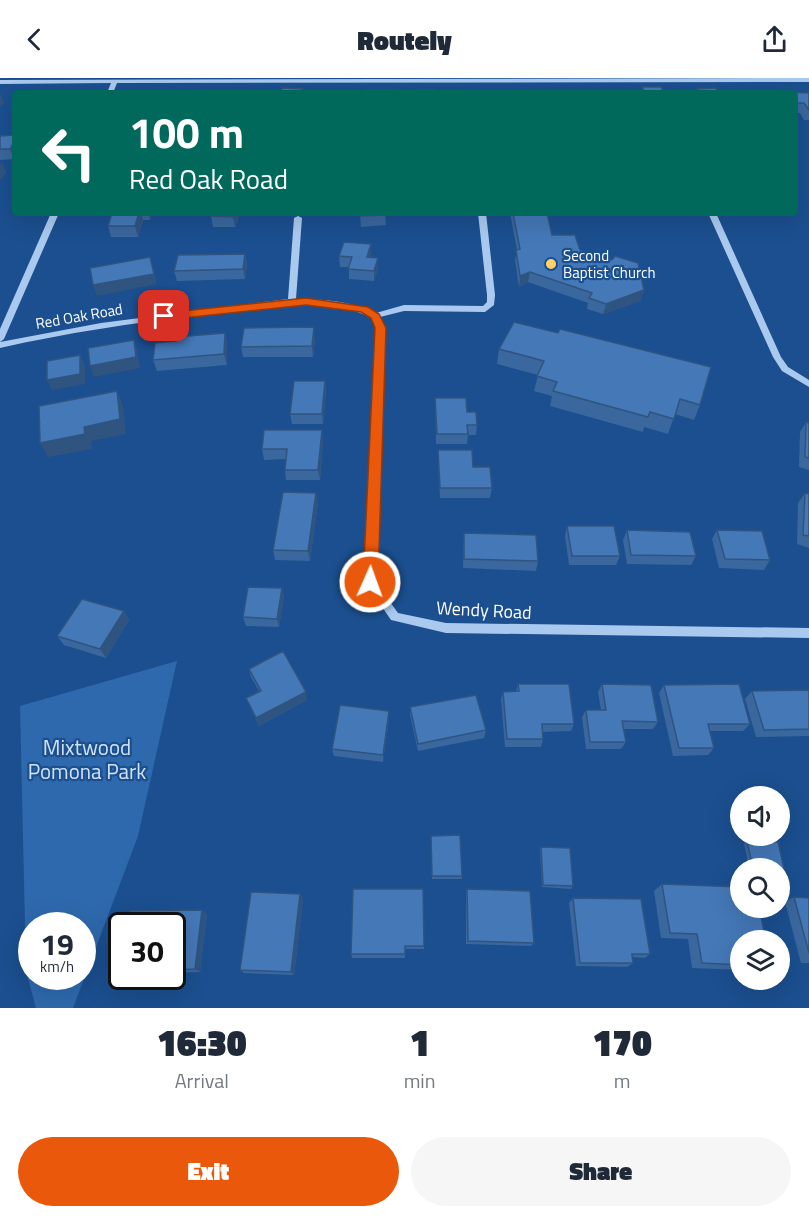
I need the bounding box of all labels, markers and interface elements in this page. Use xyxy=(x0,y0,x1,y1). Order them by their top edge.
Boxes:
text: Routely xyxy=(357,19,452,60)
icon: back xyxy=(18,23,51,56)
icon: share xyxy=(758,23,791,56)
text: 100 m xyxy=(129,100,244,164)
icon: left xyxy=(30,114,108,192)
text: Red Oak Road xyxy=(129,158,288,199)
place label: Second Baptist Church xyxy=(563,244,656,284)
marker: Second Baptist Church xyxy=(544,257,558,271)
pin xyxy=(138,290,189,341)
street label: Red Oak Road xyxy=(34,297,124,335)
icon: arrive xyxy=(147,299,180,332)
position arrow xyxy=(338,550,402,614)
street label: Wendy Road xyxy=(436,594,532,626)
park label: Mixtwood Pomona Park xyxy=(28,731,146,787)
map controls xyxy=(730,786,790,990)
button: sound xyxy=(730,786,790,846)
button: search xyxy=(730,858,790,918)
speed limit sign: 30 xyxy=(108,912,186,990)
text: 19 xyxy=(40,921,74,967)
button: layers xyxy=(730,930,790,990)
text: km/h xyxy=(40,955,74,978)
text: 16:30 xyxy=(157,1015,247,1070)
text: 1 xyxy=(410,1015,429,1070)
text: 170 xyxy=(593,1015,652,1070)
text: Arrival xyxy=(175,1065,229,1096)
text: min xyxy=(404,1065,435,1096)
text: m xyxy=(614,1065,631,1096)
button: Exit xyxy=(18,1137,399,1206)
button: Share xyxy=(411,1137,791,1206)

